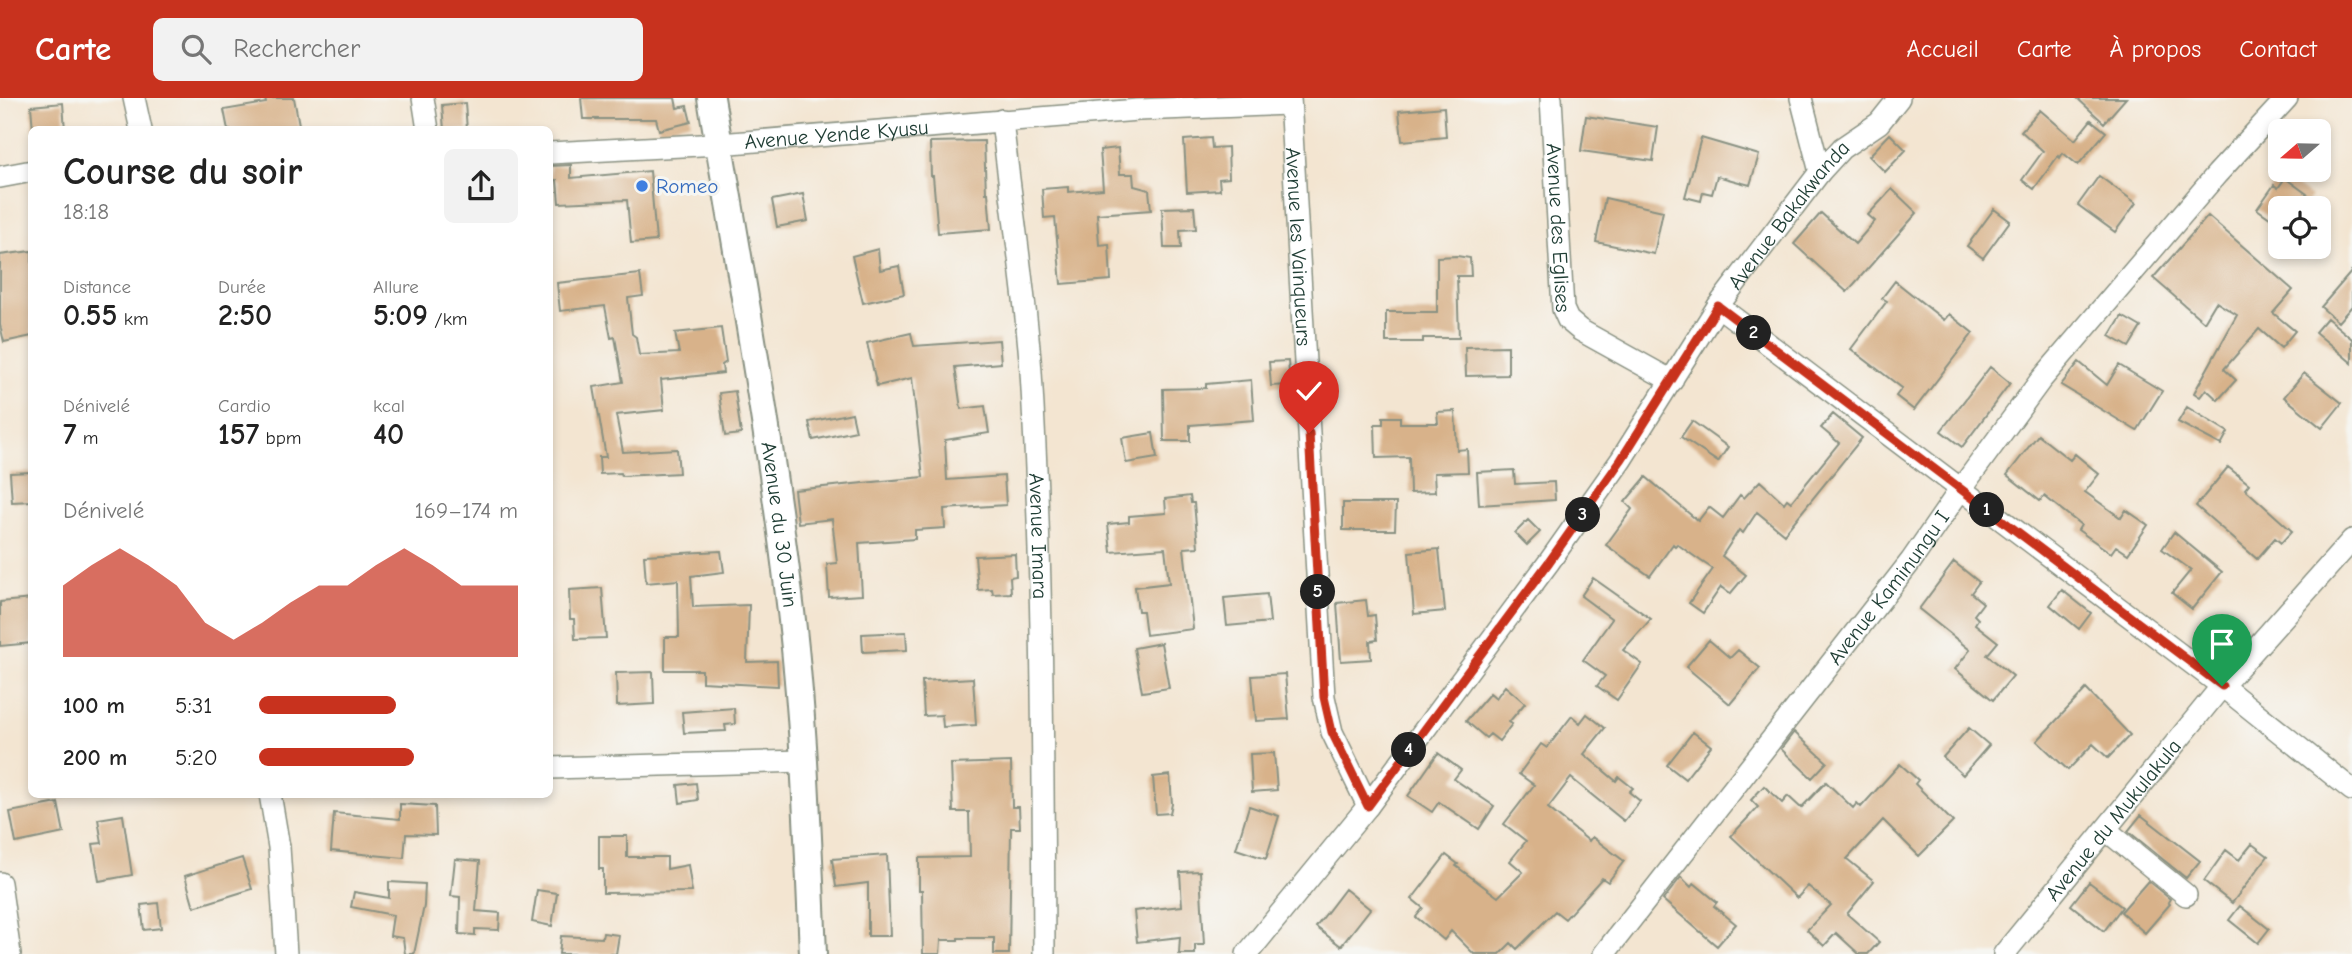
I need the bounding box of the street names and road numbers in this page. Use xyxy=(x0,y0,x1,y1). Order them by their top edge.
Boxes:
street label: Avenue Yende Kyusu xyxy=(743,115,929,154)
street label: Avenue Bakakwanda xyxy=(1723,136,1854,294)
street label: Avenue des Eglises xyxy=(1542,142,1575,313)
street label: Avenue les Vainqueurs xyxy=(1281,147,1316,347)
street label: Avenue du 30 Juin xyxy=(756,440,802,609)
street label: Avenue Imara xyxy=(1024,473,1052,600)
street label: Avenue Kaminungu I xyxy=(1823,506,1954,669)
street label: Avenue du Mukulakula xyxy=(2040,734,2186,905)

